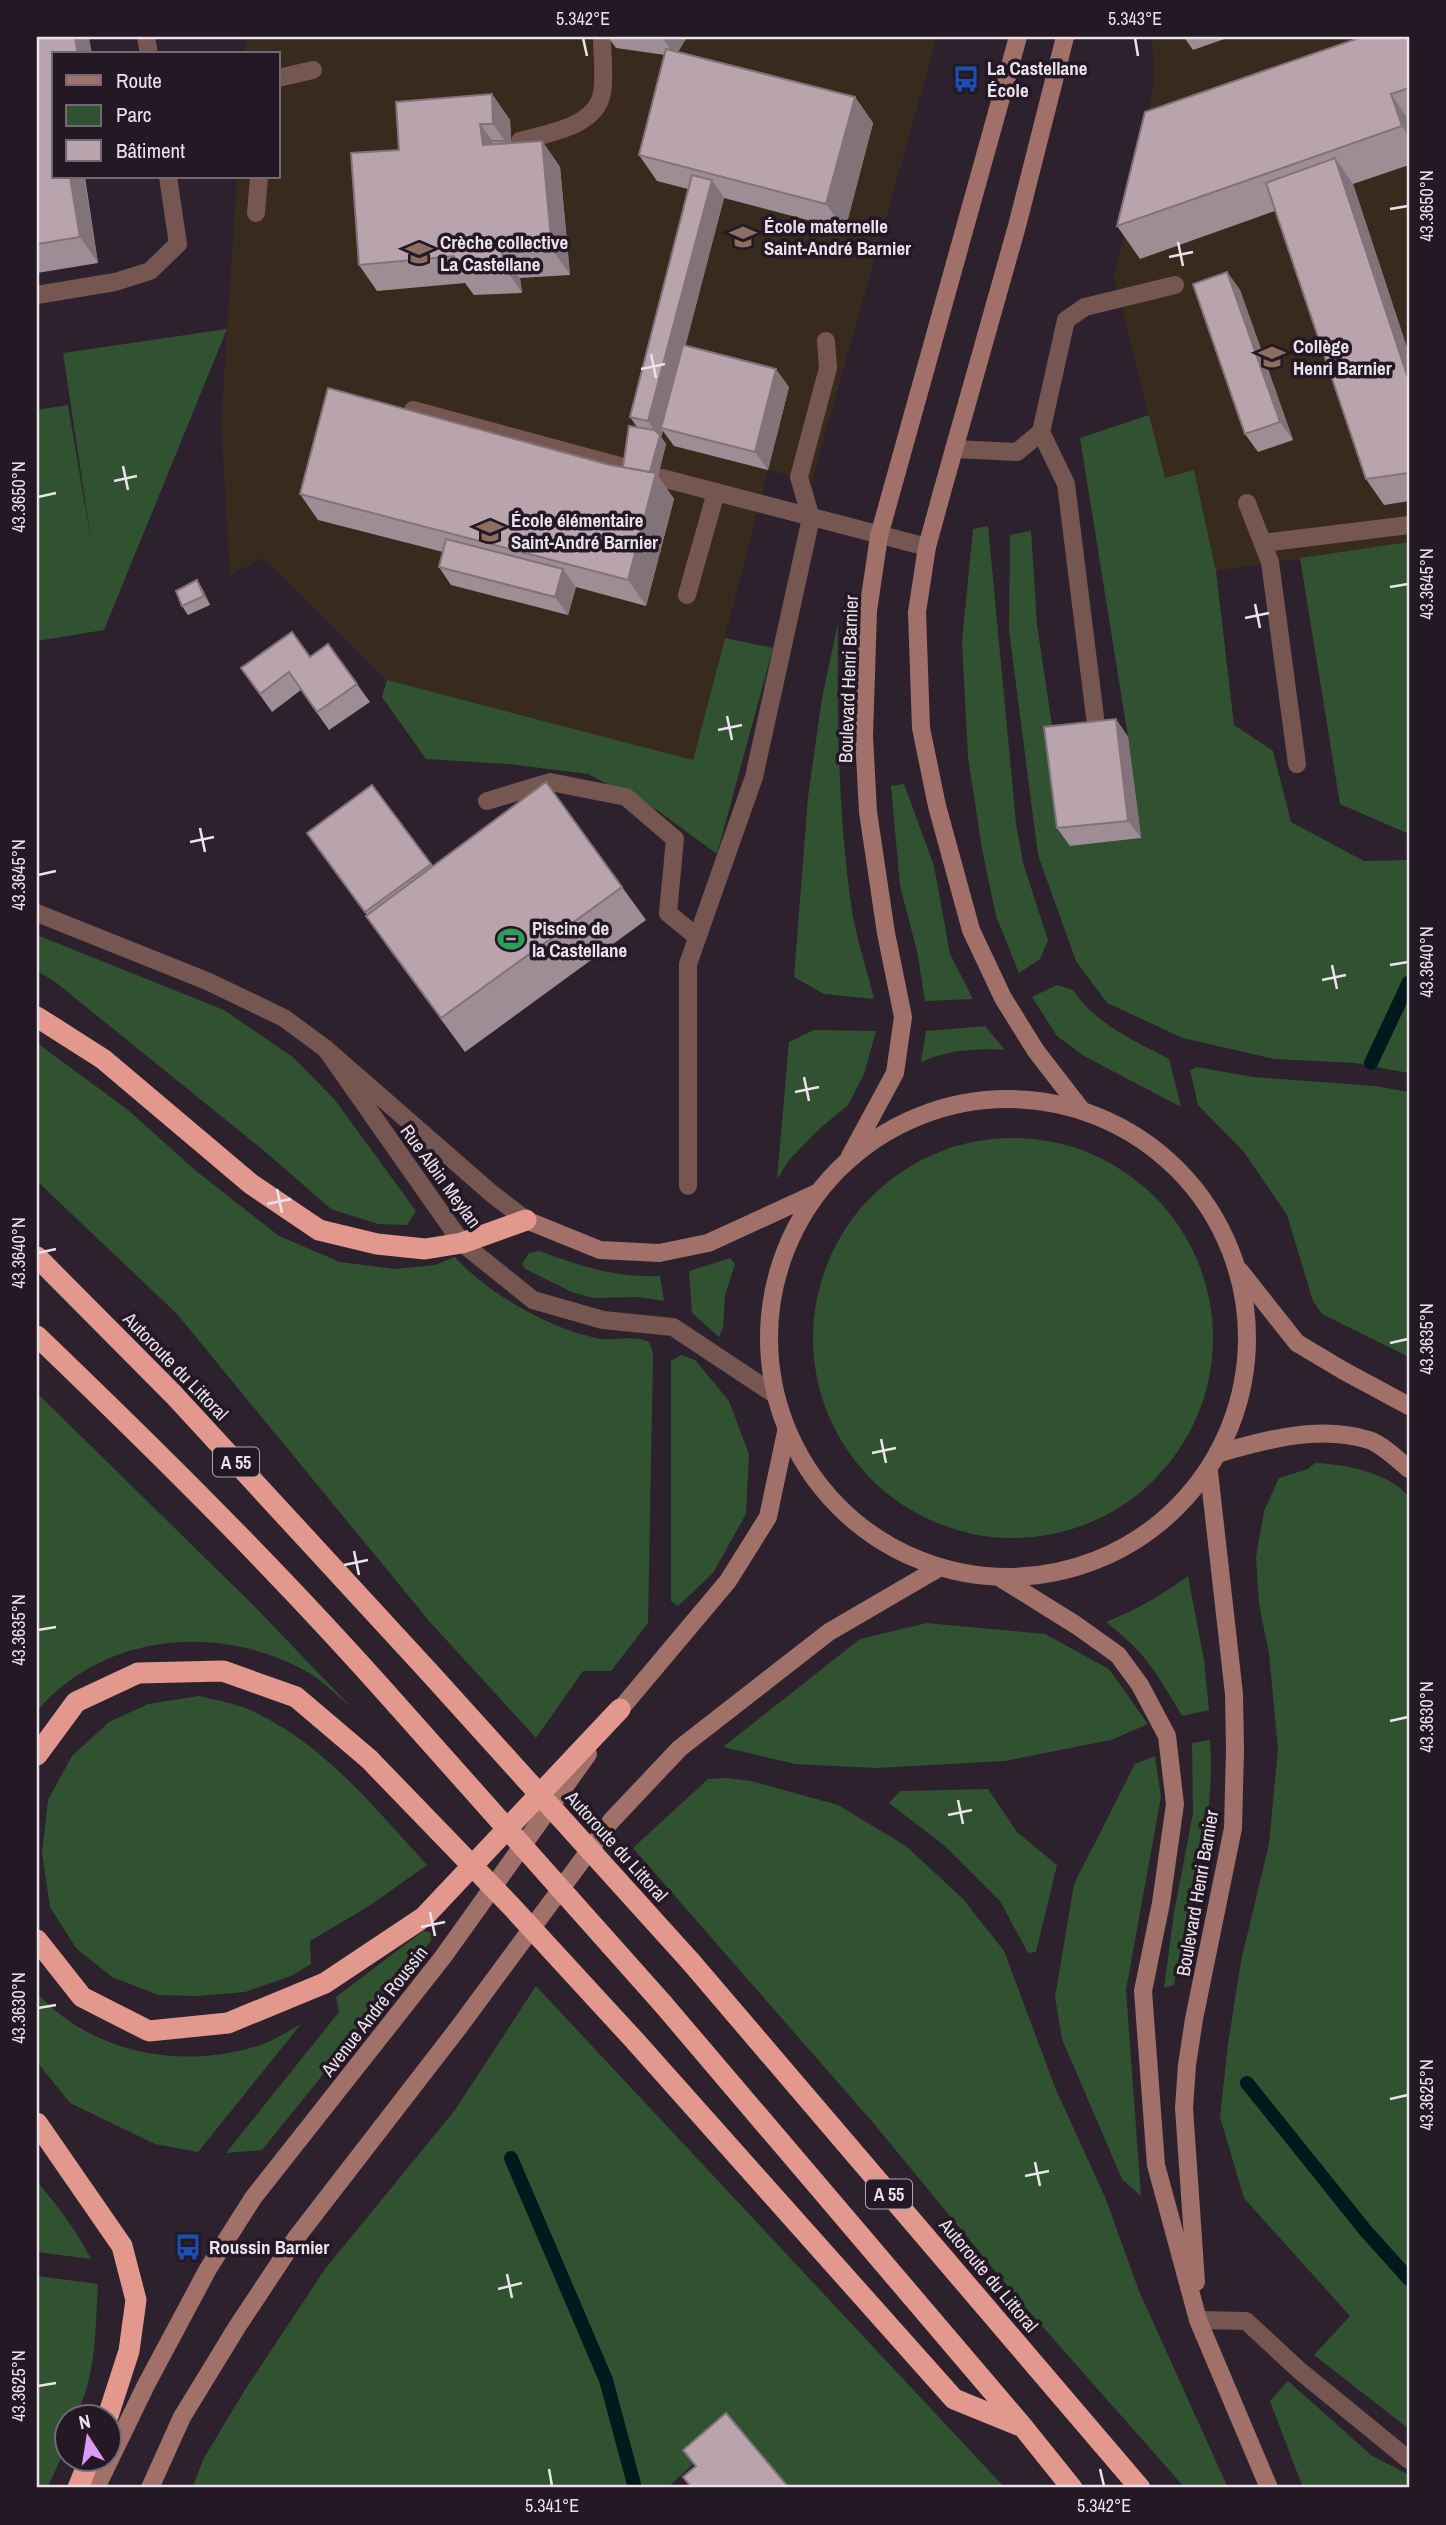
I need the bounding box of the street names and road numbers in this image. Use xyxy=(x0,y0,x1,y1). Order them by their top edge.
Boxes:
street label: Boulevard Henri Barnier xyxy=(832,594,864,763)
street label: Rue Albin Meylan xyxy=(395,1119,487,1233)
street label: Autoroute du Littoral xyxy=(117,1305,234,1426)
road number: A 55 xyxy=(213,1448,259,1476)
street label: Autoroute du Littoral xyxy=(559,1784,674,1907)
street label: Boulevard Henri Barnier xyxy=(1170,1807,1225,1978)
street label: Avenue André Roussin xyxy=(314,1940,433,2082)
road number: A 55 xyxy=(866,2180,912,2208)
street label: Autoroute du Littoral xyxy=(933,2212,1044,2337)

